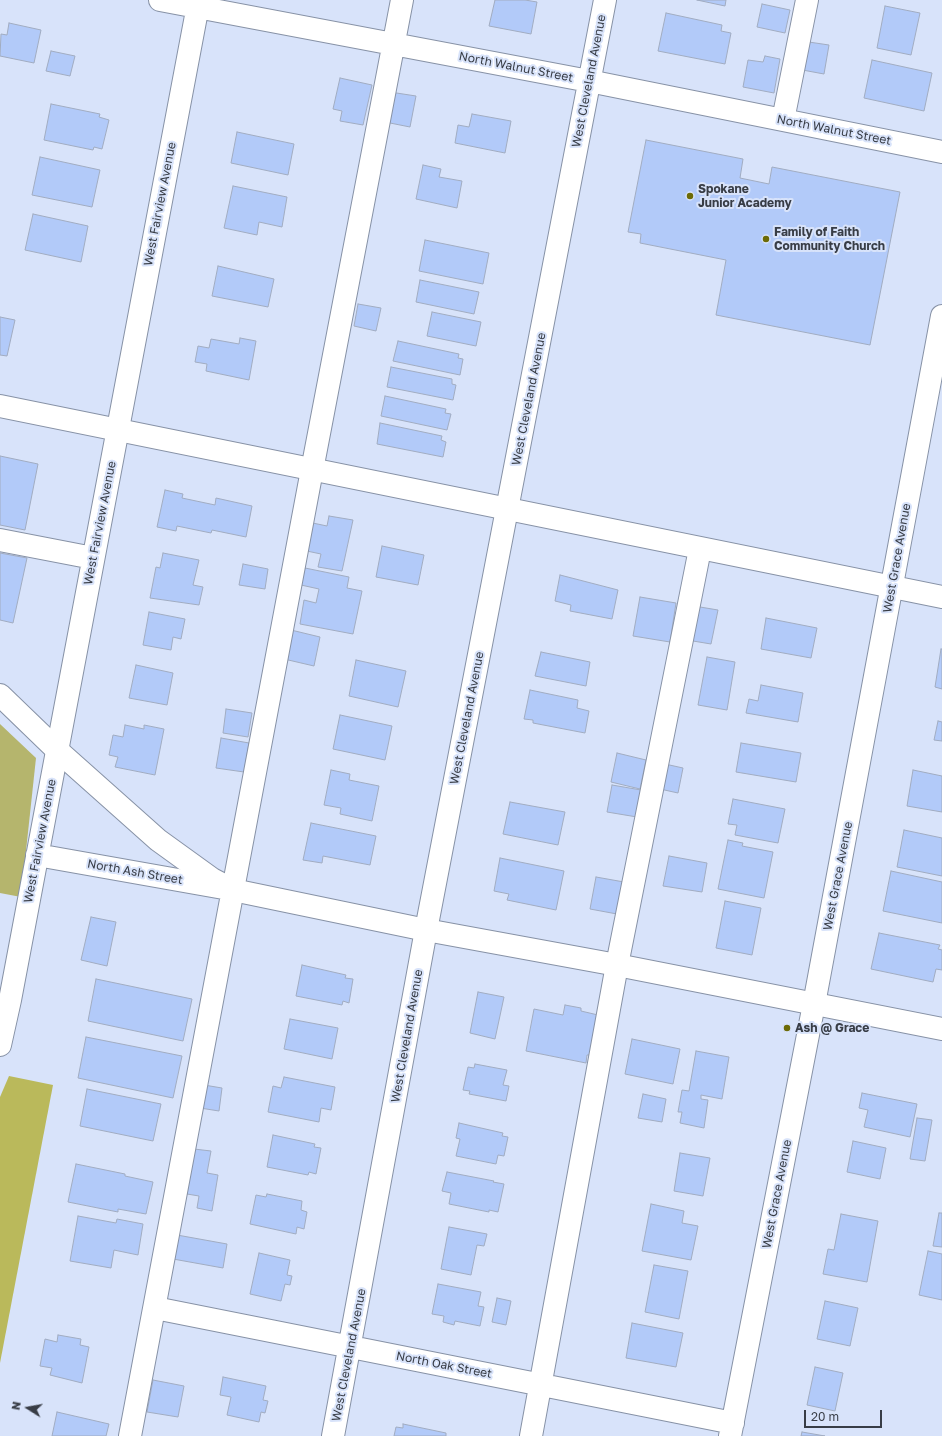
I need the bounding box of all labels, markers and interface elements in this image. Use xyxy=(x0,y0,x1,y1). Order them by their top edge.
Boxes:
street label: West Cleveland Avenue xyxy=(569,13,609,149)
street label: North Walnut Street xyxy=(458,49,574,85)
street label: North Walnut Street xyxy=(776,112,892,148)
street label: West Fairview Avenue xyxy=(141,141,179,267)
place label: Spokane Junior Academy xyxy=(698,182,792,210)
marker: Spokane Junior Academy xyxy=(685,191,695,201)
place label: Family of Faith Community Church xyxy=(774,225,885,253)
marker: Family of Faith Community Church xyxy=(761,234,771,244)
street label: West Cleveland Avenue xyxy=(509,331,549,467)
street label: West Fairview Avenue xyxy=(81,460,119,586)
street label: West Grace Avenue xyxy=(880,502,914,614)
street label: West Cleveland Avenue xyxy=(447,650,487,786)
street label: West Fairview Avenue xyxy=(21,778,59,904)
street label: West Grace Avenue xyxy=(820,820,856,932)
street label: North Ash Street xyxy=(86,857,184,887)
street label: West Cleveland Avenue xyxy=(388,968,426,1104)
place label: Ash @ Grace xyxy=(795,1021,869,1035)
marker: Ash @ Grace xyxy=(782,1023,792,1033)
street label: West Grace Avenue xyxy=(759,1138,795,1250)
street label: West Cleveland Avenue xyxy=(329,1287,369,1423)
street label: North Oak Street xyxy=(395,1349,493,1381)
north arrow xyxy=(8,1388,48,1428)
text: N xyxy=(9,1400,23,1411)
scale bar xyxy=(806,1402,884,1428)
text: 20 m xyxy=(811,1409,839,1424)

